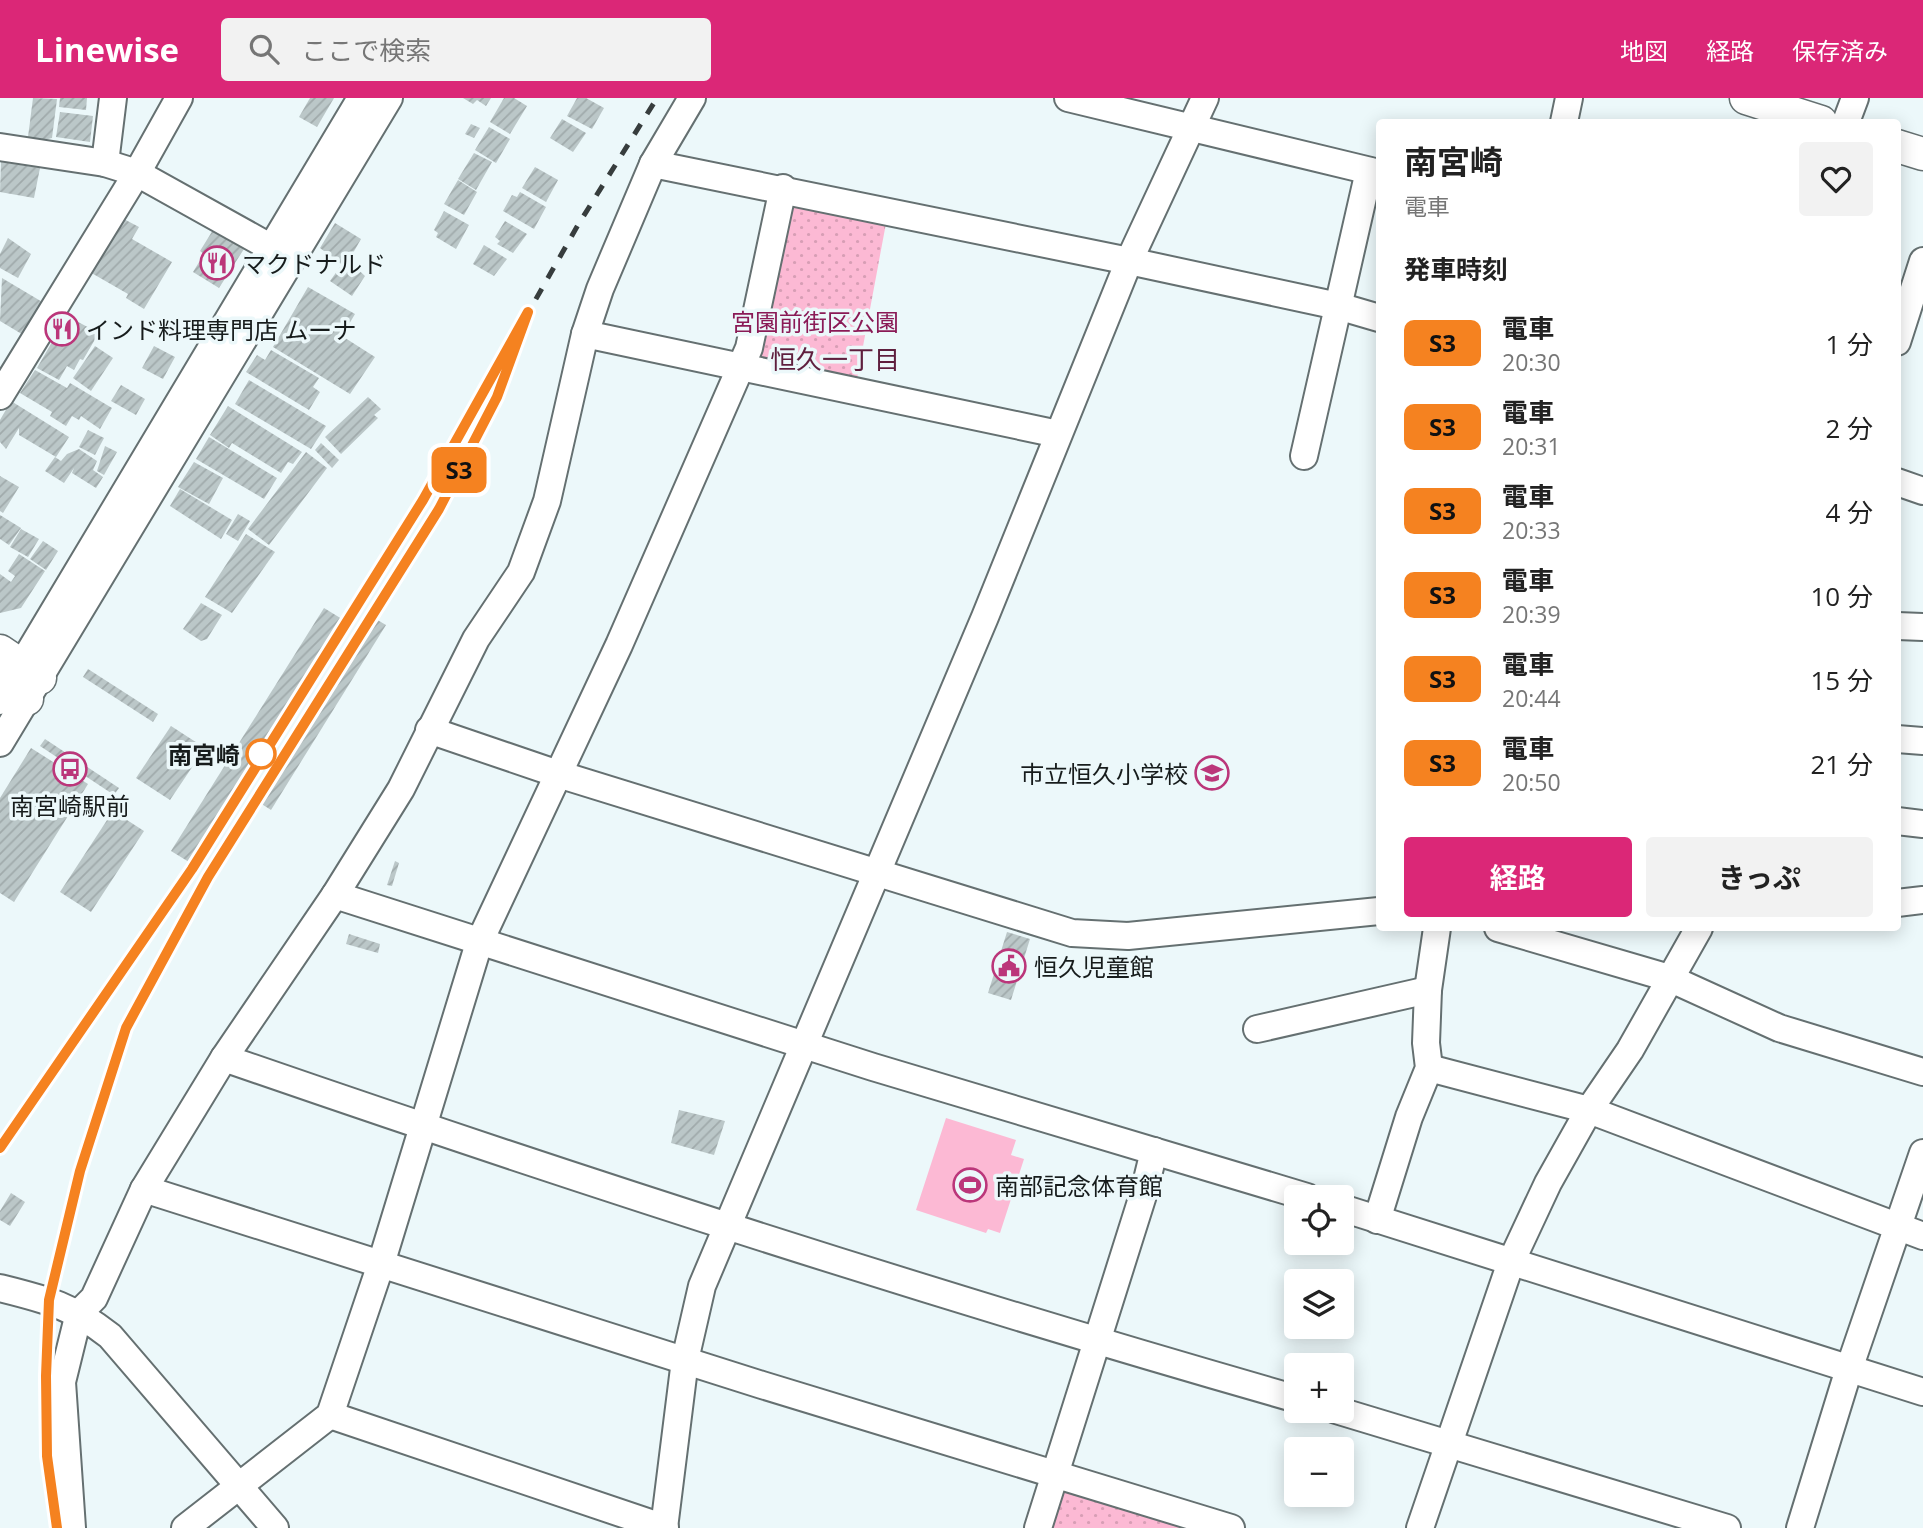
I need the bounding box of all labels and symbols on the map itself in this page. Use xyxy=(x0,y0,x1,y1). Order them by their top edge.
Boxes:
restaurant icon: マクドナルド xyxy=(198,244,236,282)
place label: マクドナルド xyxy=(242,247,386,280)
park label: 宮園前街区公園 xyxy=(731,305,899,338)
restaurant icon: インド料理専門店 ムーナ xyxy=(43,310,81,348)
place label: インド料理専門店 ムーナ xyxy=(86,313,356,346)
district label: 恒久一丁目 xyxy=(770,341,900,377)
line badge: S3 xyxy=(428,447,490,493)
place label: 南宮崎 xyxy=(168,738,240,771)
marker: 南宮崎 xyxy=(246,739,276,769)
bus stop icon: 南宮崎駅前 xyxy=(51,750,89,788)
school or university icon: 市立恒久小学校 xyxy=(1193,754,1231,792)
place label: 市立恒久小学校 xyxy=(1020,757,1188,790)
place label: 南宮崎駅前 xyxy=(10,789,130,822)
public building icon: 恒久児童館 xyxy=(990,947,1028,985)
place label: 恒久児童館 xyxy=(1034,950,1154,983)
sports icon: 南部記念体育館 xyxy=(951,1166,989,1204)
place label: 南部記念体育館 xyxy=(995,1169,1163,1202)

